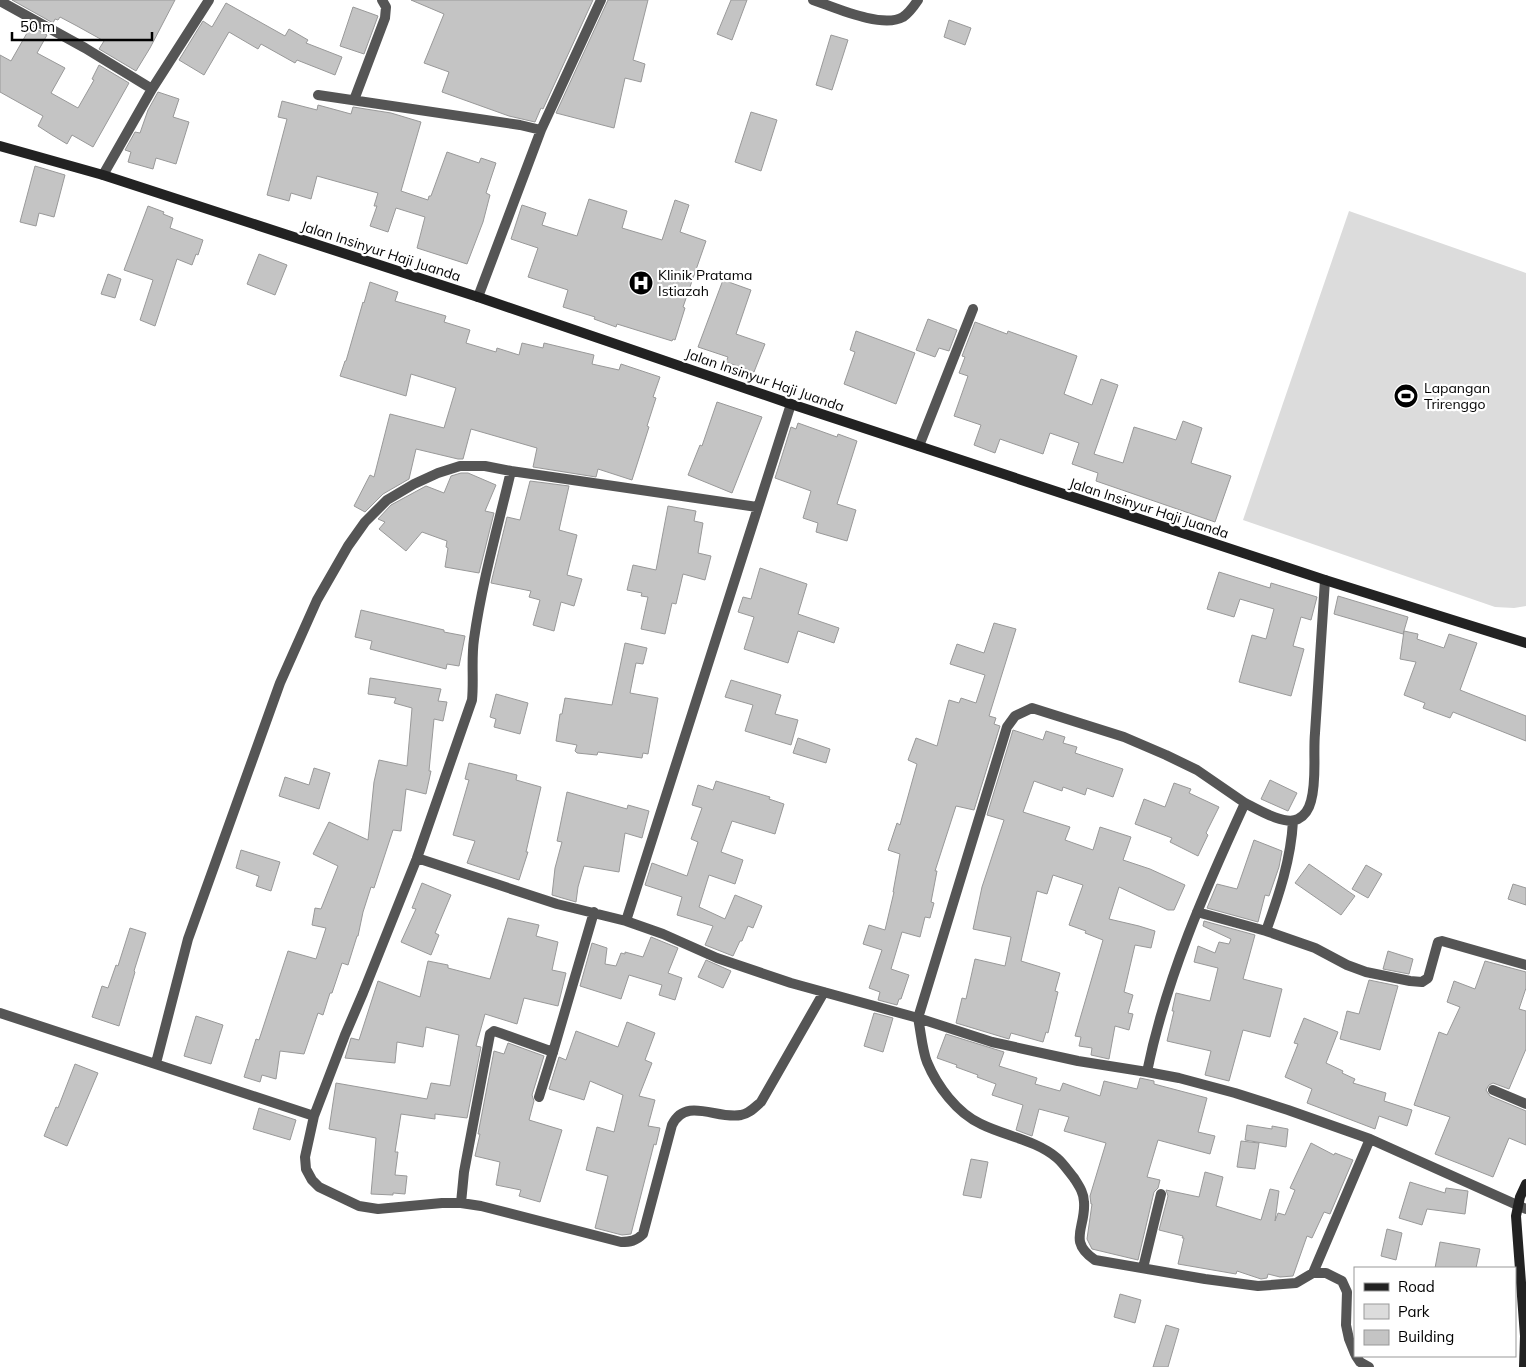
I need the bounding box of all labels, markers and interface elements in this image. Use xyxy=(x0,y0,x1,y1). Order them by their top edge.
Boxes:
scale bar xyxy=(12,10,152,42)
text: 50 m xyxy=(20,17,55,36)
street label: Jalan Insinyur Haji Juanda xyxy=(299,217,463,285)
place label: Klinik Pratama Istiazah xyxy=(658,266,752,300)
hospital icon: Klinik Pratama Istiazah xyxy=(628,270,654,296)
street label: Jalan Insinyur Haji Juanda xyxy=(683,344,847,416)
place label: Lapangan Trirenggo xyxy=(1424,379,1490,413)
sports icon: Lapangan Trirenggo xyxy=(1393,383,1419,409)
street label: Jalan Insinyur Haji Juanda xyxy=(1067,474,1231,542)
legend xyxy=(1354,1267,1516,1357)
text: Road xyxy=(1398,1277,1435,1296)
text: Park xyxy=(1398,1302,1430,1321)
text: Building xyxy=(1398,1327,1454,1346)

